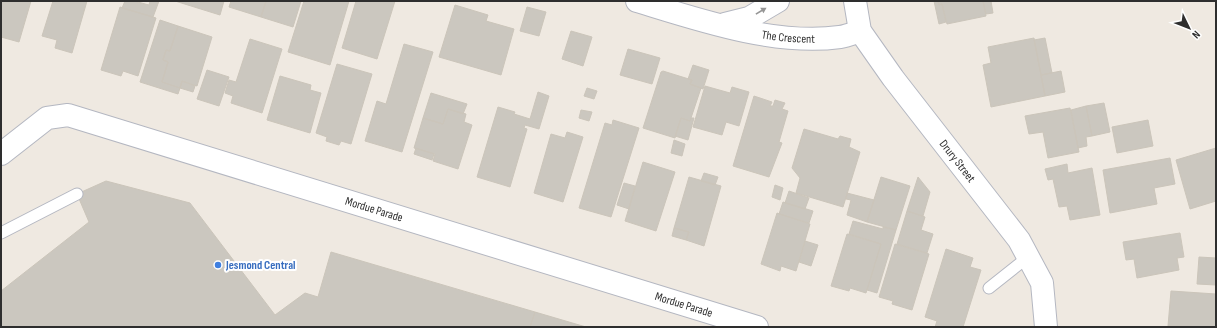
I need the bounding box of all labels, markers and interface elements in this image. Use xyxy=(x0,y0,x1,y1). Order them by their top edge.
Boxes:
one-way arrow xyxy=(755,8,767,15)
north arrow xyxy=(1169,8,1209,48)
street label: The Crescent xyxy=(761,27,815,46)
text: N xyxy=(1189,28,1203,41)
street label: Drury Street xyxy=(936,137,979,186)
street label: Mordue Parade xyxy=(344,193,405,225)
place label: Jesmond Central xyxy=(225,258,296,273)
marker: Jesmond Central xyxy=(213,260,223,270)
street label: Mordue Parade xyxy=(653,289,715,320)

